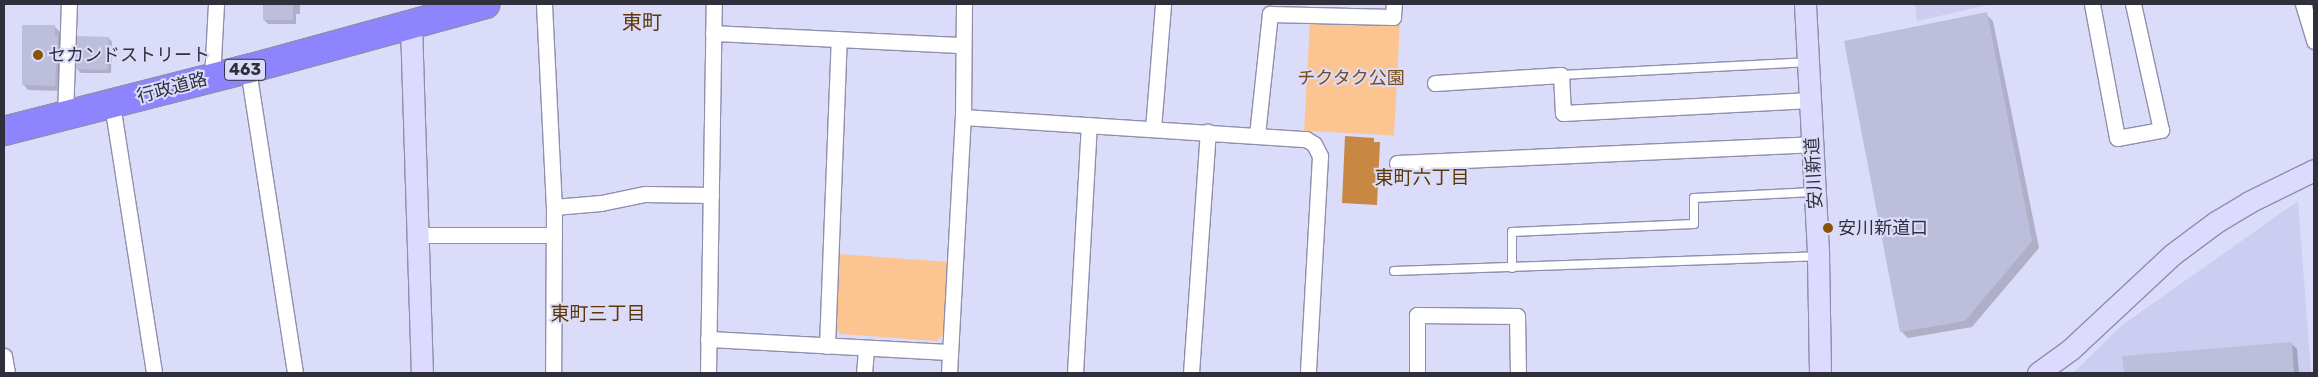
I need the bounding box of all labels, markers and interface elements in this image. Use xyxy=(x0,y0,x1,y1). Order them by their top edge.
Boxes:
district label: 東町 xyxy=(622,10,662,34)
place label: セカンドストリート xyxy=(48,44,210,66)
marker: セカンドストリート xyxy=(32,49,44,61)
road number: 463 xyxy=(224,56,266,84)
park label: チクタク公園 xyxy=(1297,67,1405,89)
street label: 行政道路 xyxy=(134,68,210,108)
street label: 安川新道 xyxy=(1801,136,1827,210)
district label: 東町六丁目 xyxy=(1375,167,1469,189)
place label: 安川新道口 xyxy=(1838,217,1928,239)
marker: 安川新道口 xyxy=(1822,222,1834,234)
district label: 東町三丁目 xyxy=(551,303,645,325)

